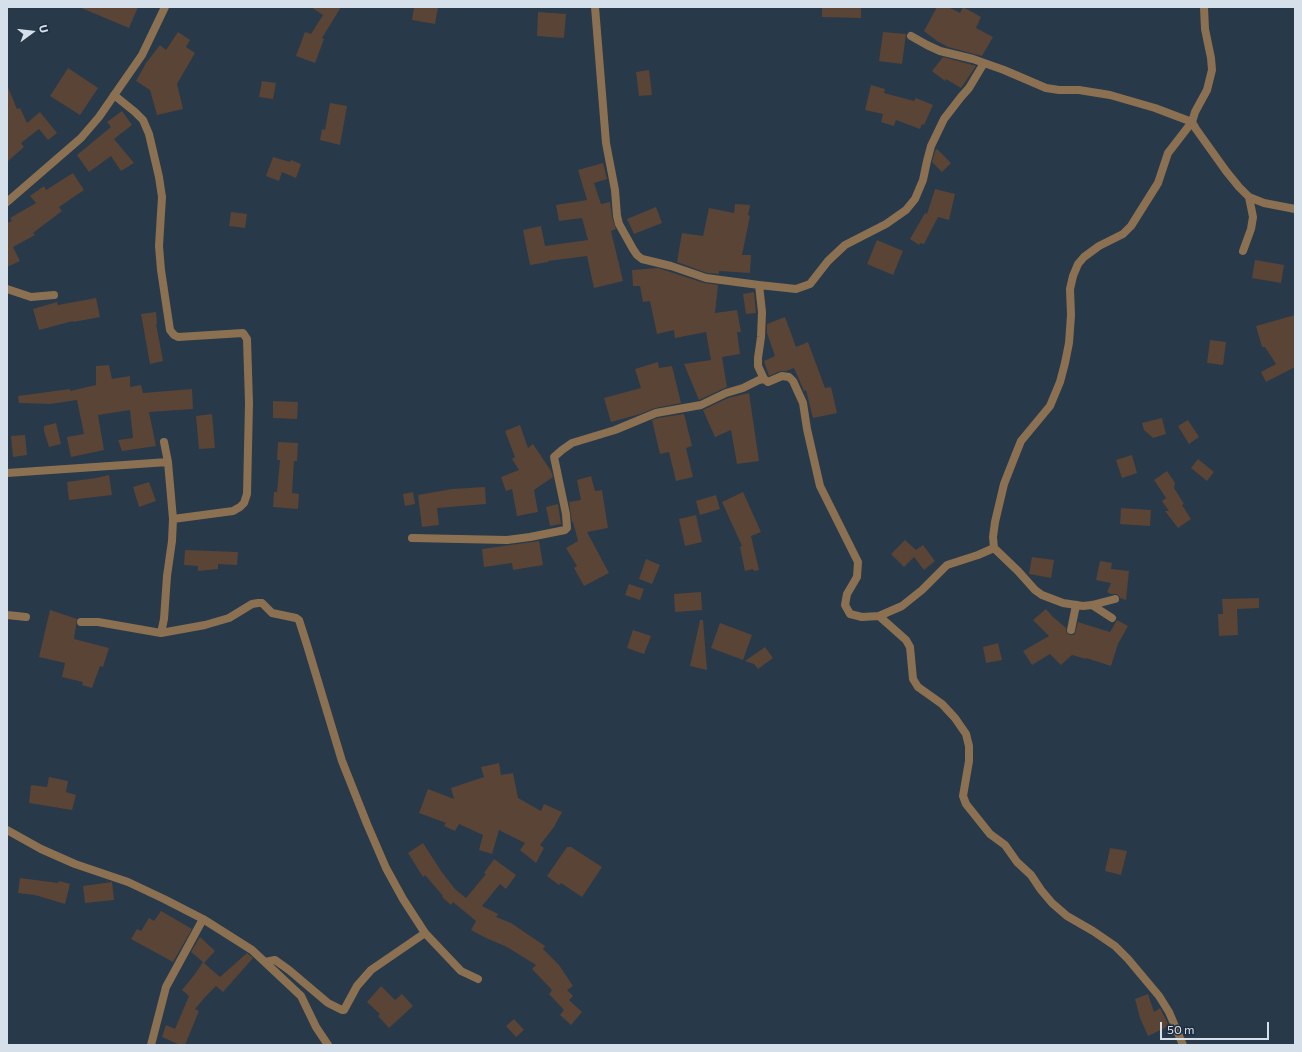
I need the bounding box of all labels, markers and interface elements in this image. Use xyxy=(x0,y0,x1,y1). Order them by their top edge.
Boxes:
north arrow xyxy=(12,12,52,52)
text: U xyxy=(37,23,51,34)
scale bar xyxy=(1162,1014,1271,1040)
text: 50 m xyxy=(1167,1022,1195,1036)

